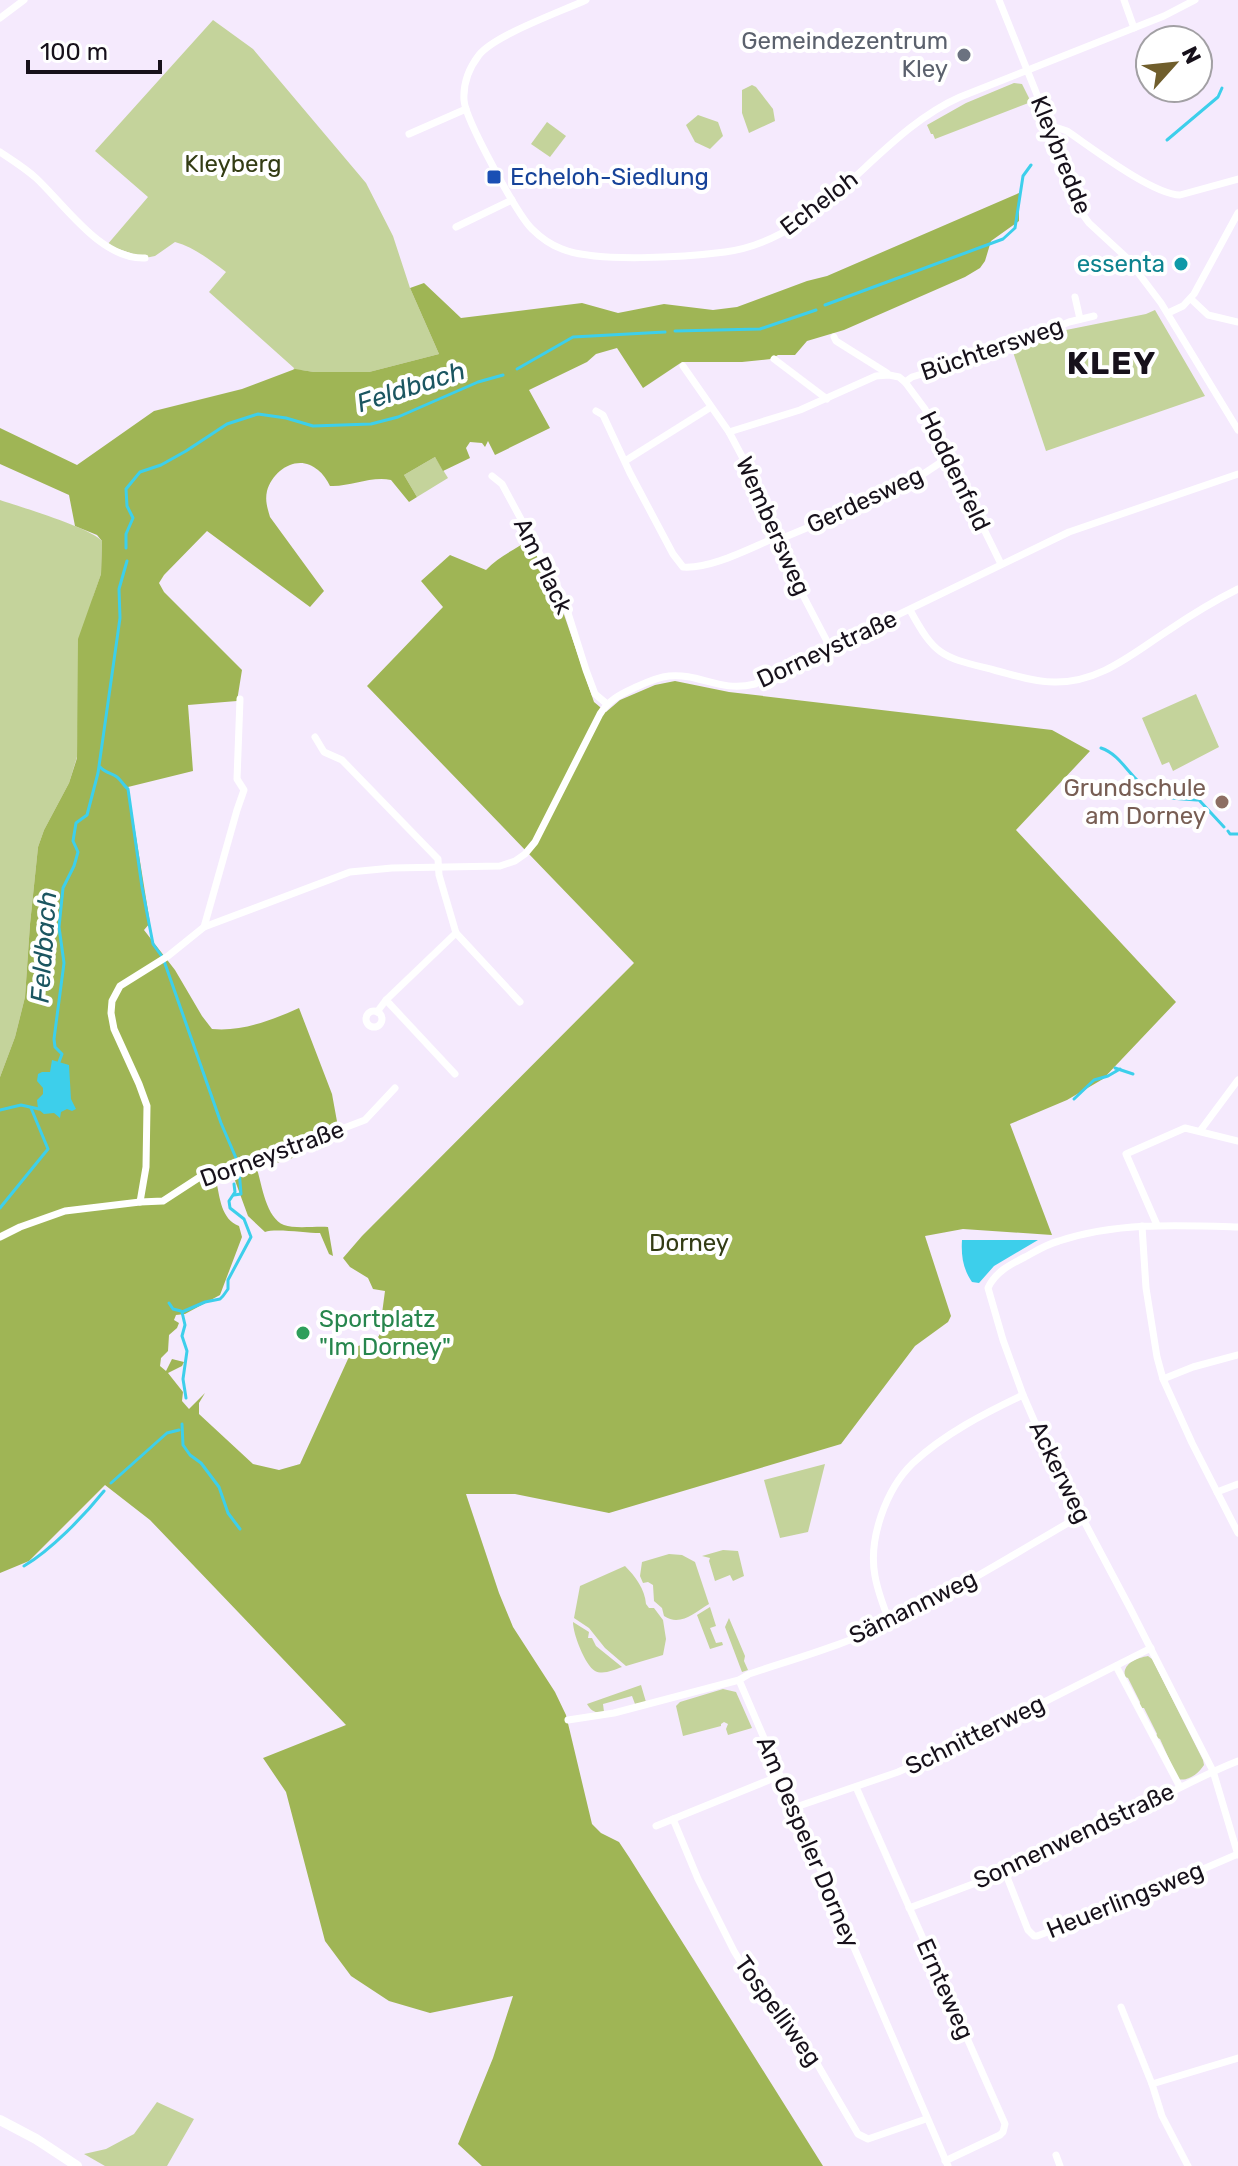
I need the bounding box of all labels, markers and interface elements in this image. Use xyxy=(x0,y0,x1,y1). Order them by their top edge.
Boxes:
scale bar xyxy=(28,24,160,74)
north arrow xyxy=(1134,24,1214,104)
place label: Gemeindezentrum Kley xyxy=(741,27,948,83)
text: 100 m xyxy=(40,38,108,66)
text: N xyxy=(1176,42,1207,68)
marker: Gemeindezentrum Kley xyxy=(955,46,973,64)
street label: Kleybredde xyxy=(1025,92,1097,218)
park label: Kleyberg xyxy=(184,150,282,178)
place label: Echeloh-Siedlung xyxy=(510,163,709,191)
street label: Echeloh xyxy=(775,165,863,241)
marker: Echeloh-Siedlung xyxy=(485,168,503,186)
place label: essenta xyxy=(1077,250,1165,278)
marker: essenta xyxy=(1172,255,1190,273)
street label: Büchtersweg xyxy=(917,312,1067,386)
district label: KLEY xyxy=(1067,344,1157,382)
water label: Feldbach xyxy=(353,355,469,419)
street label: Hoddenfeld xyxy=(914,407,996,535)
street label: Wembersweg xyxy=(730,452,816,600)
street label: Gerdesweg xyxy=(802,461,928,539)
street label: Am Plack xyxy=(508,513,579,619)
street label: Dorneystraße xyxy=(753,604,901,694)
place label: Grundschule am Dorney xyxy=(1063,774,1206,830)
marker: Grundschule am Dorney xyxy=(1213,793,1231,811)
water label: Feldbach xyxy=(25,890,63,1004)
street label: Dorneystraße xyxy=(196,1115,348,1193)
park label: Dorney xyxy=(649,1229,729,1257)
place label: Sportplatz "Im Dorney" xyxy=(319,1305,451,1361)
marker: Sportplatz "Im Dorney" xyxy=(294,1324,312,1342)
street label: Ackerweg xyxy=(1023,1416,1097,1528)
street label: Sämannweg xyxy=(845,1564,981,1650)
street label: Schnitterweg xyxy=(901,1689,1049,1781)
street label: Am Oespeler Dorney xyxy=(751,1732,865,1952)
street label: Sonnenwendstraße xyxy=(969,1777,1179,1895)
street label: Heuerlingsweg xyxy=(1042,1856,1208,1944)
street label: Ernteweg xyxy=(910,1934,980,2044)
street label: Tospelliweg xyxy=(729,1950,827,2072)

